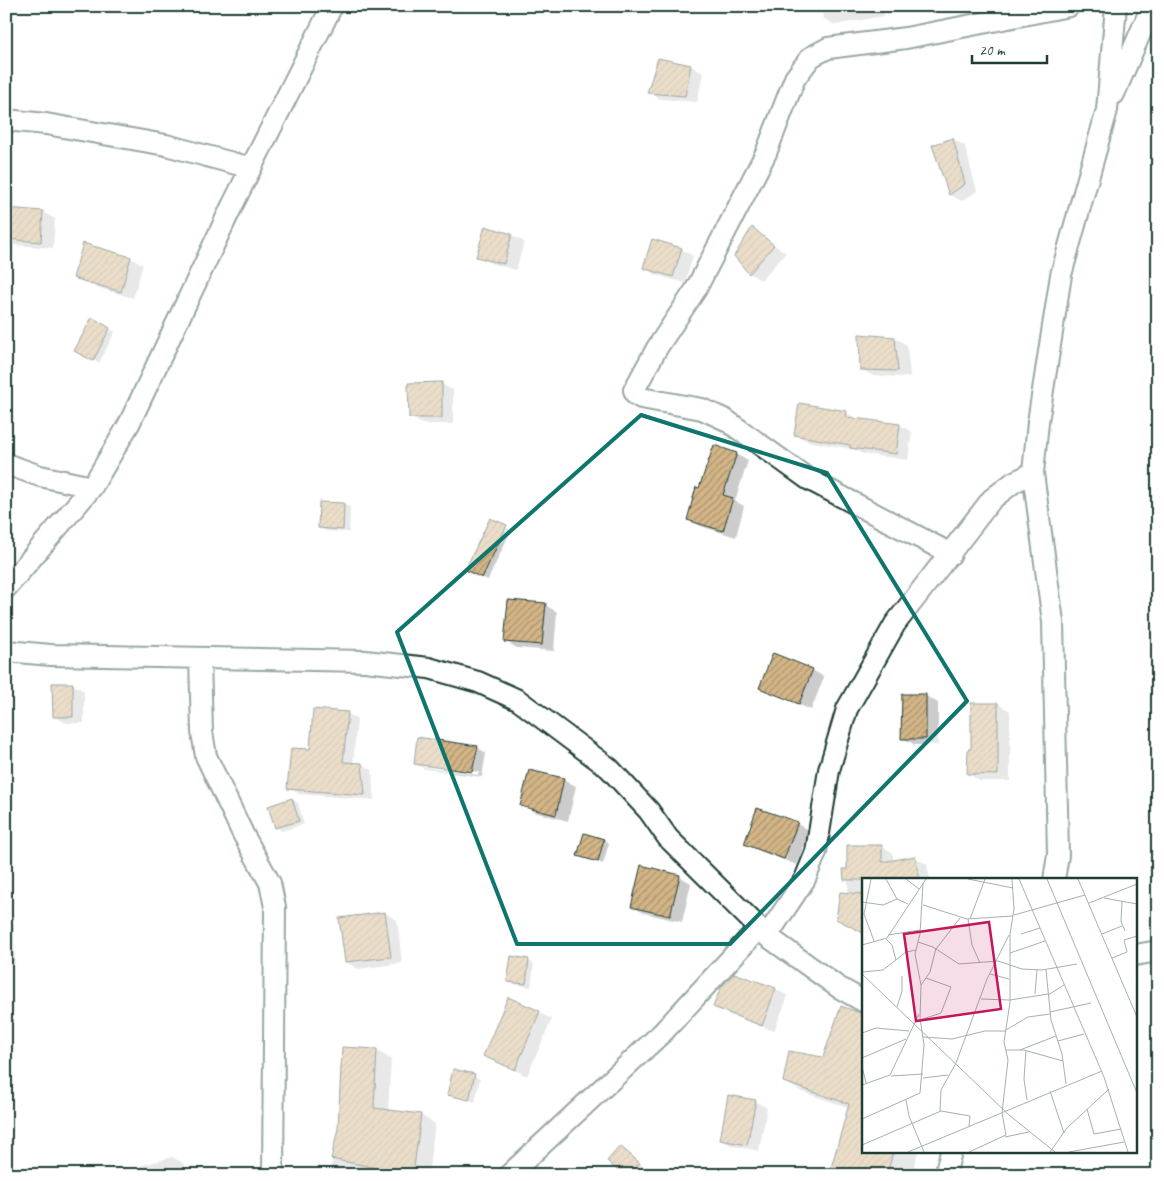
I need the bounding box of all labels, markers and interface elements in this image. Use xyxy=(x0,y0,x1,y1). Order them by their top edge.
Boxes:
scale bar xyxy=(972,32,1046,64)
text: 20 m xyxy=(979,41,1006,60)
inset map xyxy=(862,878,1136,1154)

